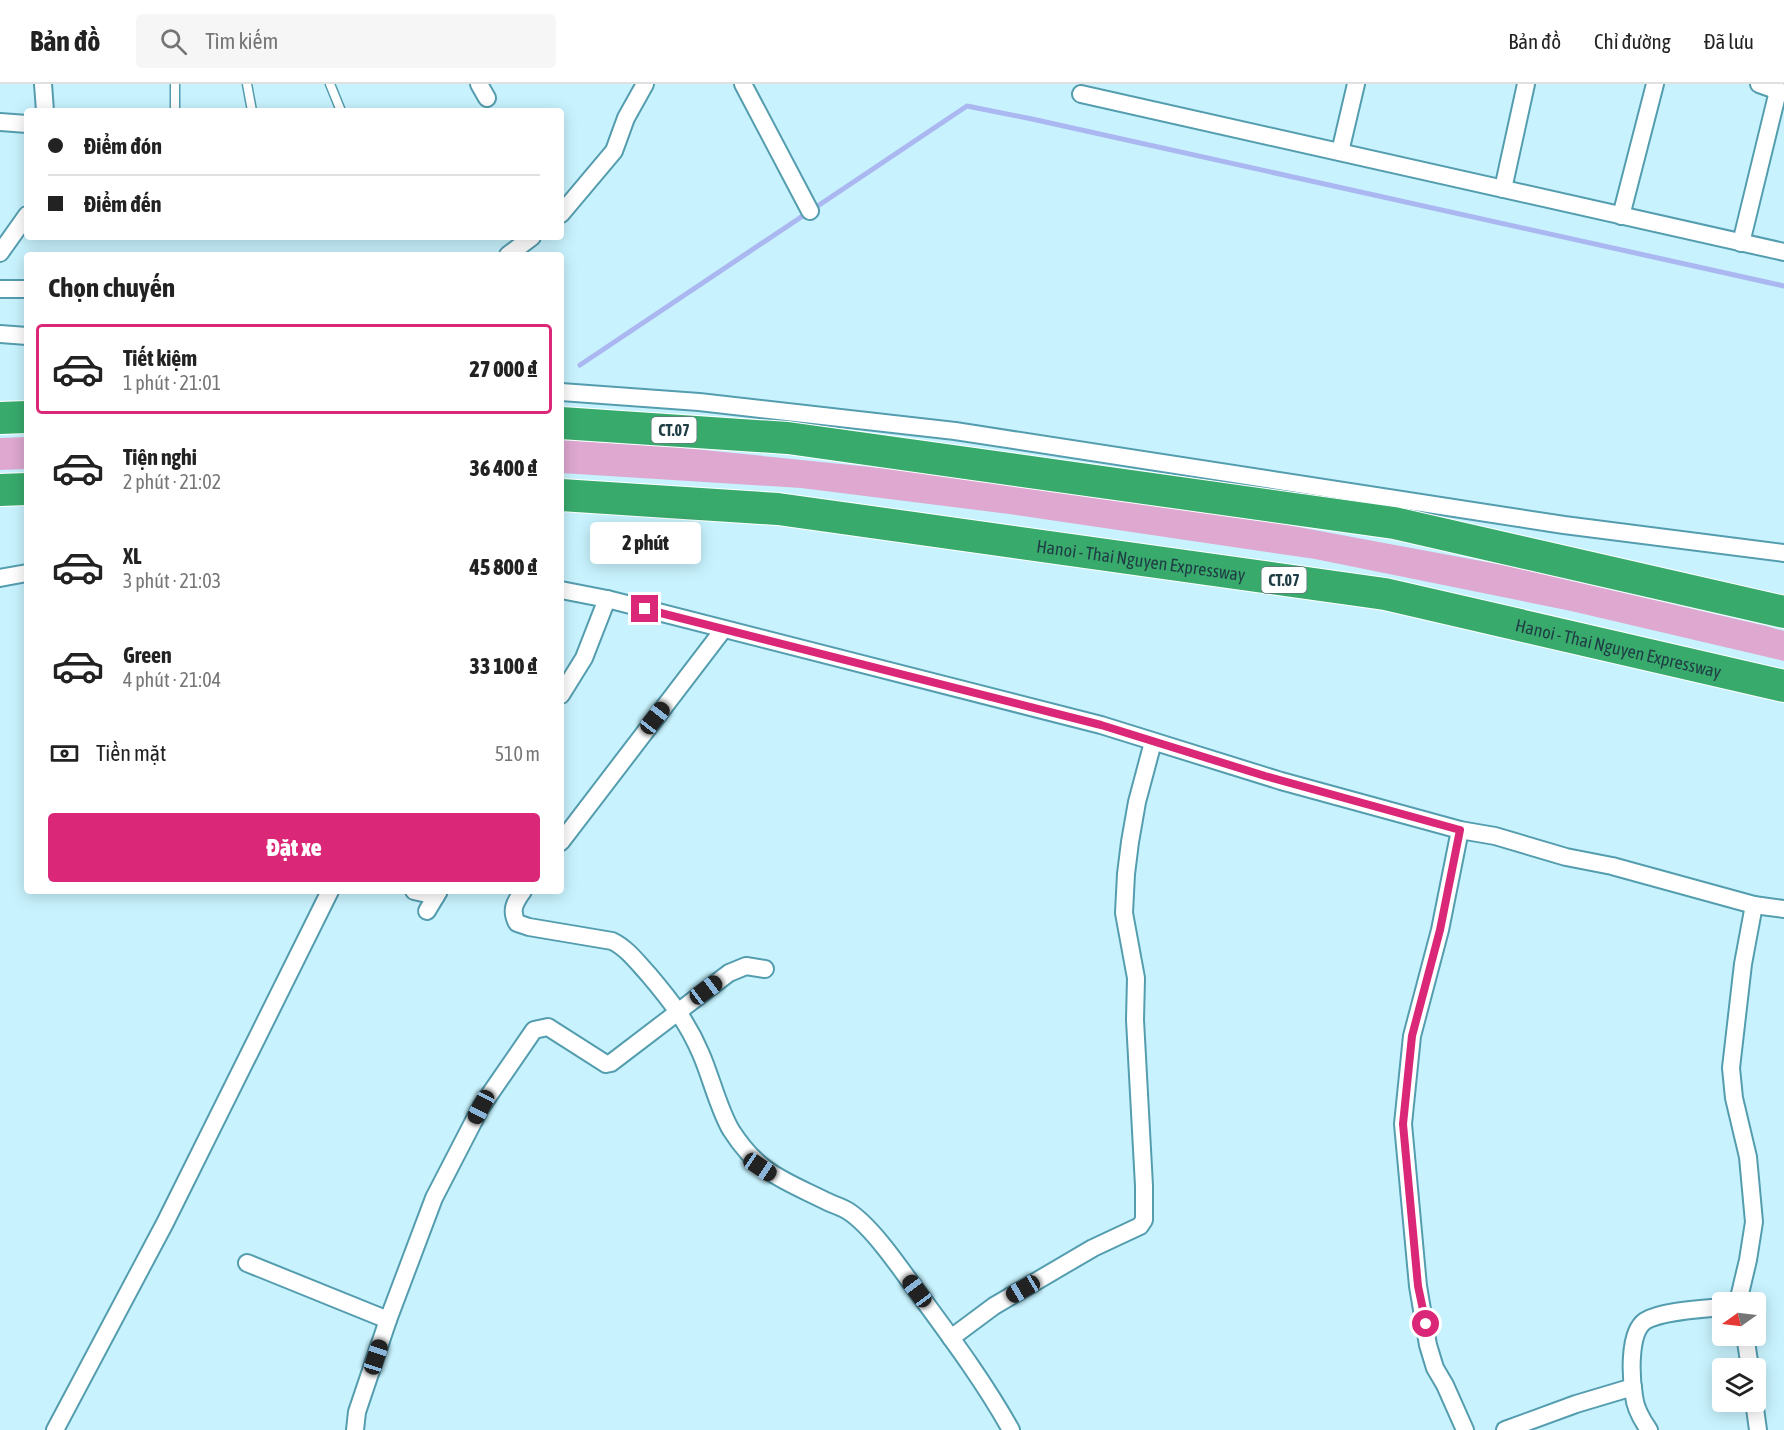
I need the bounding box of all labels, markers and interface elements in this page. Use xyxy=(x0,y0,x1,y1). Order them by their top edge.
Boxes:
search box xyxy=(136,14,556,68)
text: Bản đồ xyxy=(30,25,100,57)
icon: search xyxy=(157,25,190,58)
text: Tìm kiếm xyxy=(205,28,278,54)
text: Bản đồ xyxy=(1508,29,1561,53)
text: Chỉ đường xyxy=(1594,29,1671,53)
text: Đã lưu xyxy=(1704,29,1754,53)
text: Điểm đón xyxy=(84,133,162,159)
text: Điểm đến xyxy=(84,191,161,217)
text: Chọn chuyến xyxy=(48,272,175,303)
icon: car xyxy=(51,342,105,396)
text: Tiết kiệm xyxy=(123,345,197,371)
text: 27 000 ₫ xyxy=(470,356,537,382)
text: 1 phút · 21:01 xyxy=(123,371,221,394)
road number: CT.07 xyxy=(652,417,696,443)
icon: car xyxy=(51,441,105,495)
text: Tiện nghi xyxy=(123,444,197,470)
text: 36 400 ₫ xyxy=(470,455,537,481)
text: 2 phút · 21:02 xyxy=(123,470,221,493)
callout: 2 phút xyxy=(590,522,700,564)
text: 2 phút xyxy=(622,531,669,554)
street label: Hanoi - Thai Nguyen Expressway xyxy=(1035,535,1247,585)
icon: car xyxy=(51,540,105,594)
text: XL xyxy=(123,543,141,569)
text: 45 800 ₫ xyxy=(470,554,537,580)
road number: CT.07 xyxy=(1262,567,1306,593)
text: 3 phút · 21:03 xyxy=(123,569,221,592)
route end xyxy=(631,595,658,622)
street label: Hanoi - Thai Nguyen Expressway xyxy=(1513,614,1724,682)
icon: car xyxy=(51,639,105,693)
text: Green xyxy=(123,642,172,668)
text: 33 100 ₫ xyxy=(470,653,537,679)
text: 4 phút · 21:04 xyxy=(123,668,221,691)
car xyxy=(637,698,673,738)
icon: cash xyxy=(48,737,81,770)
text: Tiền mặt xyxy=(96,740,166,766)
text: 510 m xyxy=(495,742,540,765)
button: Đặt xe xyxy=(48,813,540,882)
car xyxy=(686,972,726,1008)
car xyxy=(465,1087,497,1127)
car xyxy=(740,1149,780,1185)
car xyxy=(899,1271,935,1311)
car xyxy=(1003,1272,1043,1306)
north arrow xyxy=(1712,1292,1766,1346)
map controls xyxy=(1712,1292,1766,1412)
route start xyxy=(1412,1310,1439,1337)
car xyxy=(362,1337,390,1377)
button: layers xyxy=(1712,1358,1766,1412)

